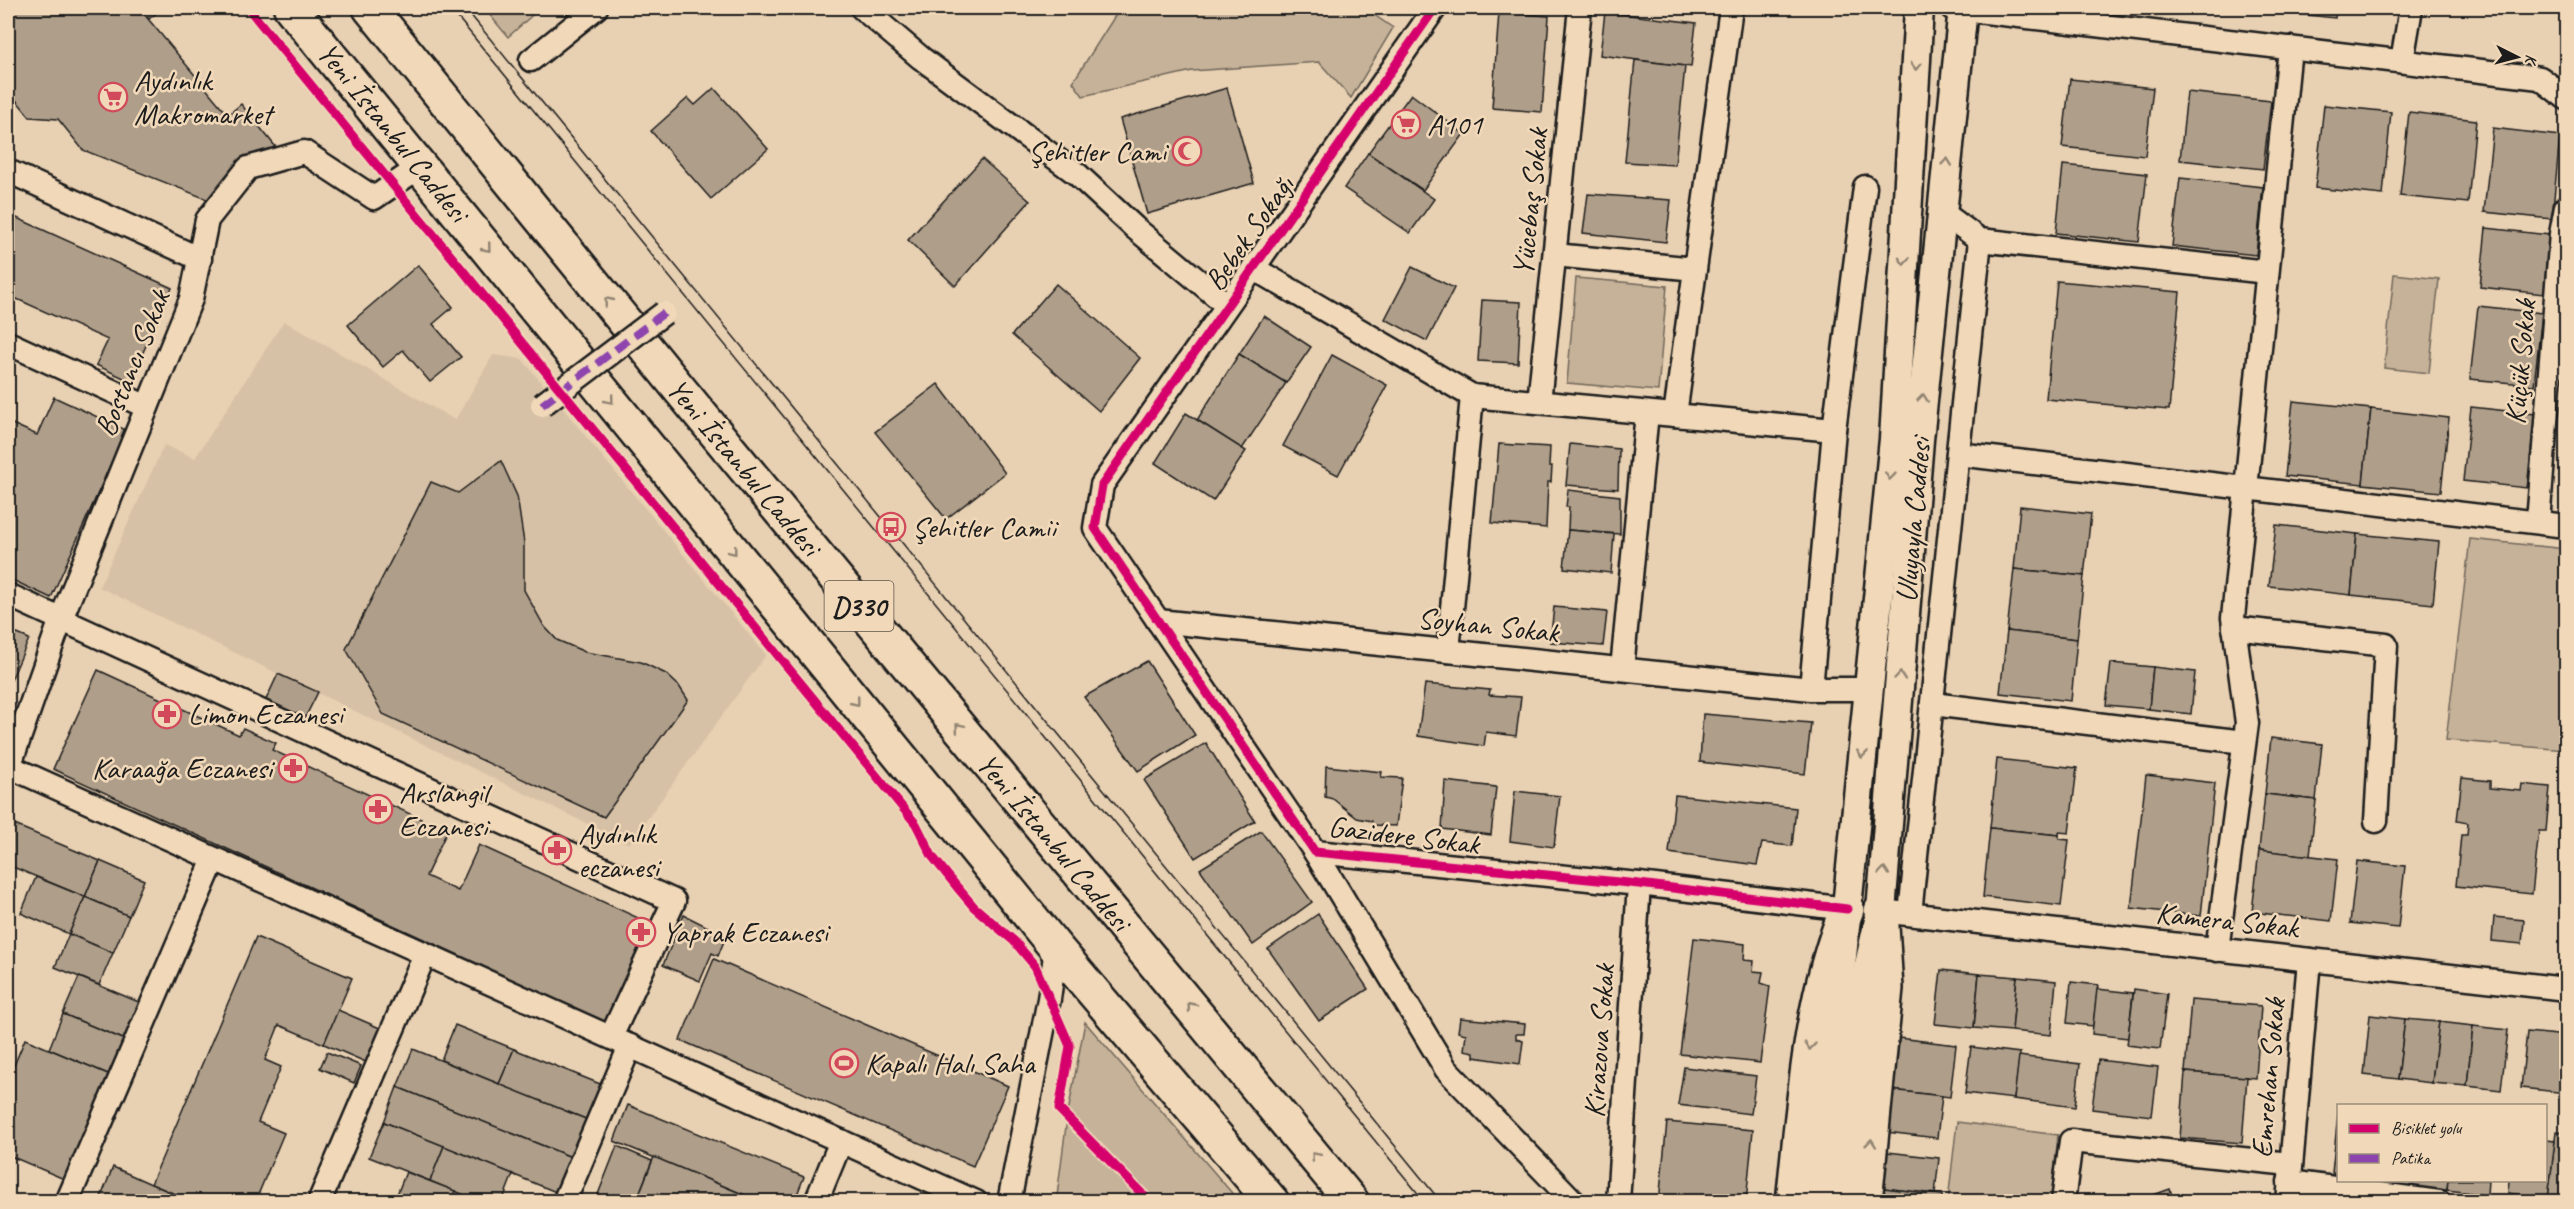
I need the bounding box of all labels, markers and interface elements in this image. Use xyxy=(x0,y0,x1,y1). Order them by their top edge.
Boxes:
north arrow xyxy=(2487,27,2547,87)
street label: Yeni İstanbul Caddesi xyxy=(309,34,479,232)
text: K xyxy=(2520,53,2541,67)
place label: Aydınlık Makromarket xyxy=(134,61,276,133)
one-way arrow xyxy=(1909,61,1922,70)
supermarket icon: Aydınlık Makromarket xyxy=(97,81,129,113)
place label: A101 xyxy=(1427,105,1484,143)
supermarket icon: A101 xyxy=(1390,108,1422,140)
street label: Yücebaş Sokak xyxy=(1503,124,1557,278)
place label: Şehitler Cami xyxy=(1028,132,1169,170)
mosque icon: Şehitler Cami xyxy=(1171,135,1203,167)
one-way arrow xyxy=(1941,158,1953,167)
street label: Bebek Sokağı xyxy=(1196,167,1303,298)
one-way arrow xyxy=(480,242,491,253)
one-way arrow xyxy=(1898,256,1911,265)
street label: Bostancı Sokak xyxy=(86,282,179,442)
street label: Küçük Sokak xyxy=(2496,296,2545,426)
one-way arrow xyxy=(604,297,615,308)
street label: Yeni İstanbul Caddesi xyxy=(659,370,832,566)
one-way arrow xyxy=(603,393,614,404)
one-way arrow xyxy=(1916,394,1929,403)
street label: Uluyayla Caddesi xyxy=(1887,433,1939,604)
one-way arrow xyxy=(1884,472,1897,481)
place label: Şehitler Camii xyxy=(912,508,1059,546)
bus stop icon: Şehitler Camii xyxy=(875,511,907,543)
one-way arrow xyxy=(726,544,737,555)
road number: D330 xyxy=(824,581,894,631)
street label: Soyhan Sokak xyxy=(1416,599,1562,651)
one-way arrow xyxy=(1893,672,1906,681)
place label: Limon Eczanesi xyxy=(188,695,346,733)
one-way arrow xyxy=(849,696,860,707)
pharmacy icon: Limon Eczanesi xyxy=(151,698,183,730)
one-way arrow xyxy=(955,723,966,734)
street label: Yeni İstanbul Caddesi xyxy=(969,745,1142,941)
place label: Karaağa Eczanesi xyxy=(92,749,275,787)
one-way arrow xyxy=(1856,749,1869,758)
pharmacy icon: Karaağa Eczanesi xyxy=(277,752,309,784)
place label: Arslangil Eczanesi xyxy=(399,773,493,845)
pharmacy icon: Arslangil Eczanesi xyxy=(362,793,394,825)
street label: Gazidere Sokak xyxy=(1326,807,1484,863)
place label: Aydınlık eczanesi xyxy=(578,814,662,886)
pharmacy icon: Aydınlık eczanesi xyxy=(541,834,573,866)
one-way arrow xyxy=(1877,866,1890,875)
street label: Kamera Sokak xyxy=(2154,894,2302,947)
place label: Yaprak Eczanesi xyxy=(662,913,831,951)
pharmacy icon: Yaprak Eczanesi xyxy=(625,916,657,948)
street label: Kirazova Sokak xyxy=(1575,961,1623,1119)
street label: Emrehan Sokak xyxy=(2242,995,2294,1159)
one-way arrow xyxy=(1187,1002,1198,1013)
one-way arrow xyxy=(1804,1041,1817,1050)
place label: Kapalı Halı Saha xyxy=(865,1044,1036,1082)
sports icon: Kapalı Halı Saha xyxy=(828,1047,860,1079)
legend xyxy=(2337,1104,2547,1182)
text: Bisiklet yolu xyxy=(2391,1117,2463,1139)
one-way arrow xyxy=(1864,1139,1877,1148)
text: Patika xyxy=(2391,1147,2431,1169)
one-way arrow xyxy=(1311,1152,1322,1163)

